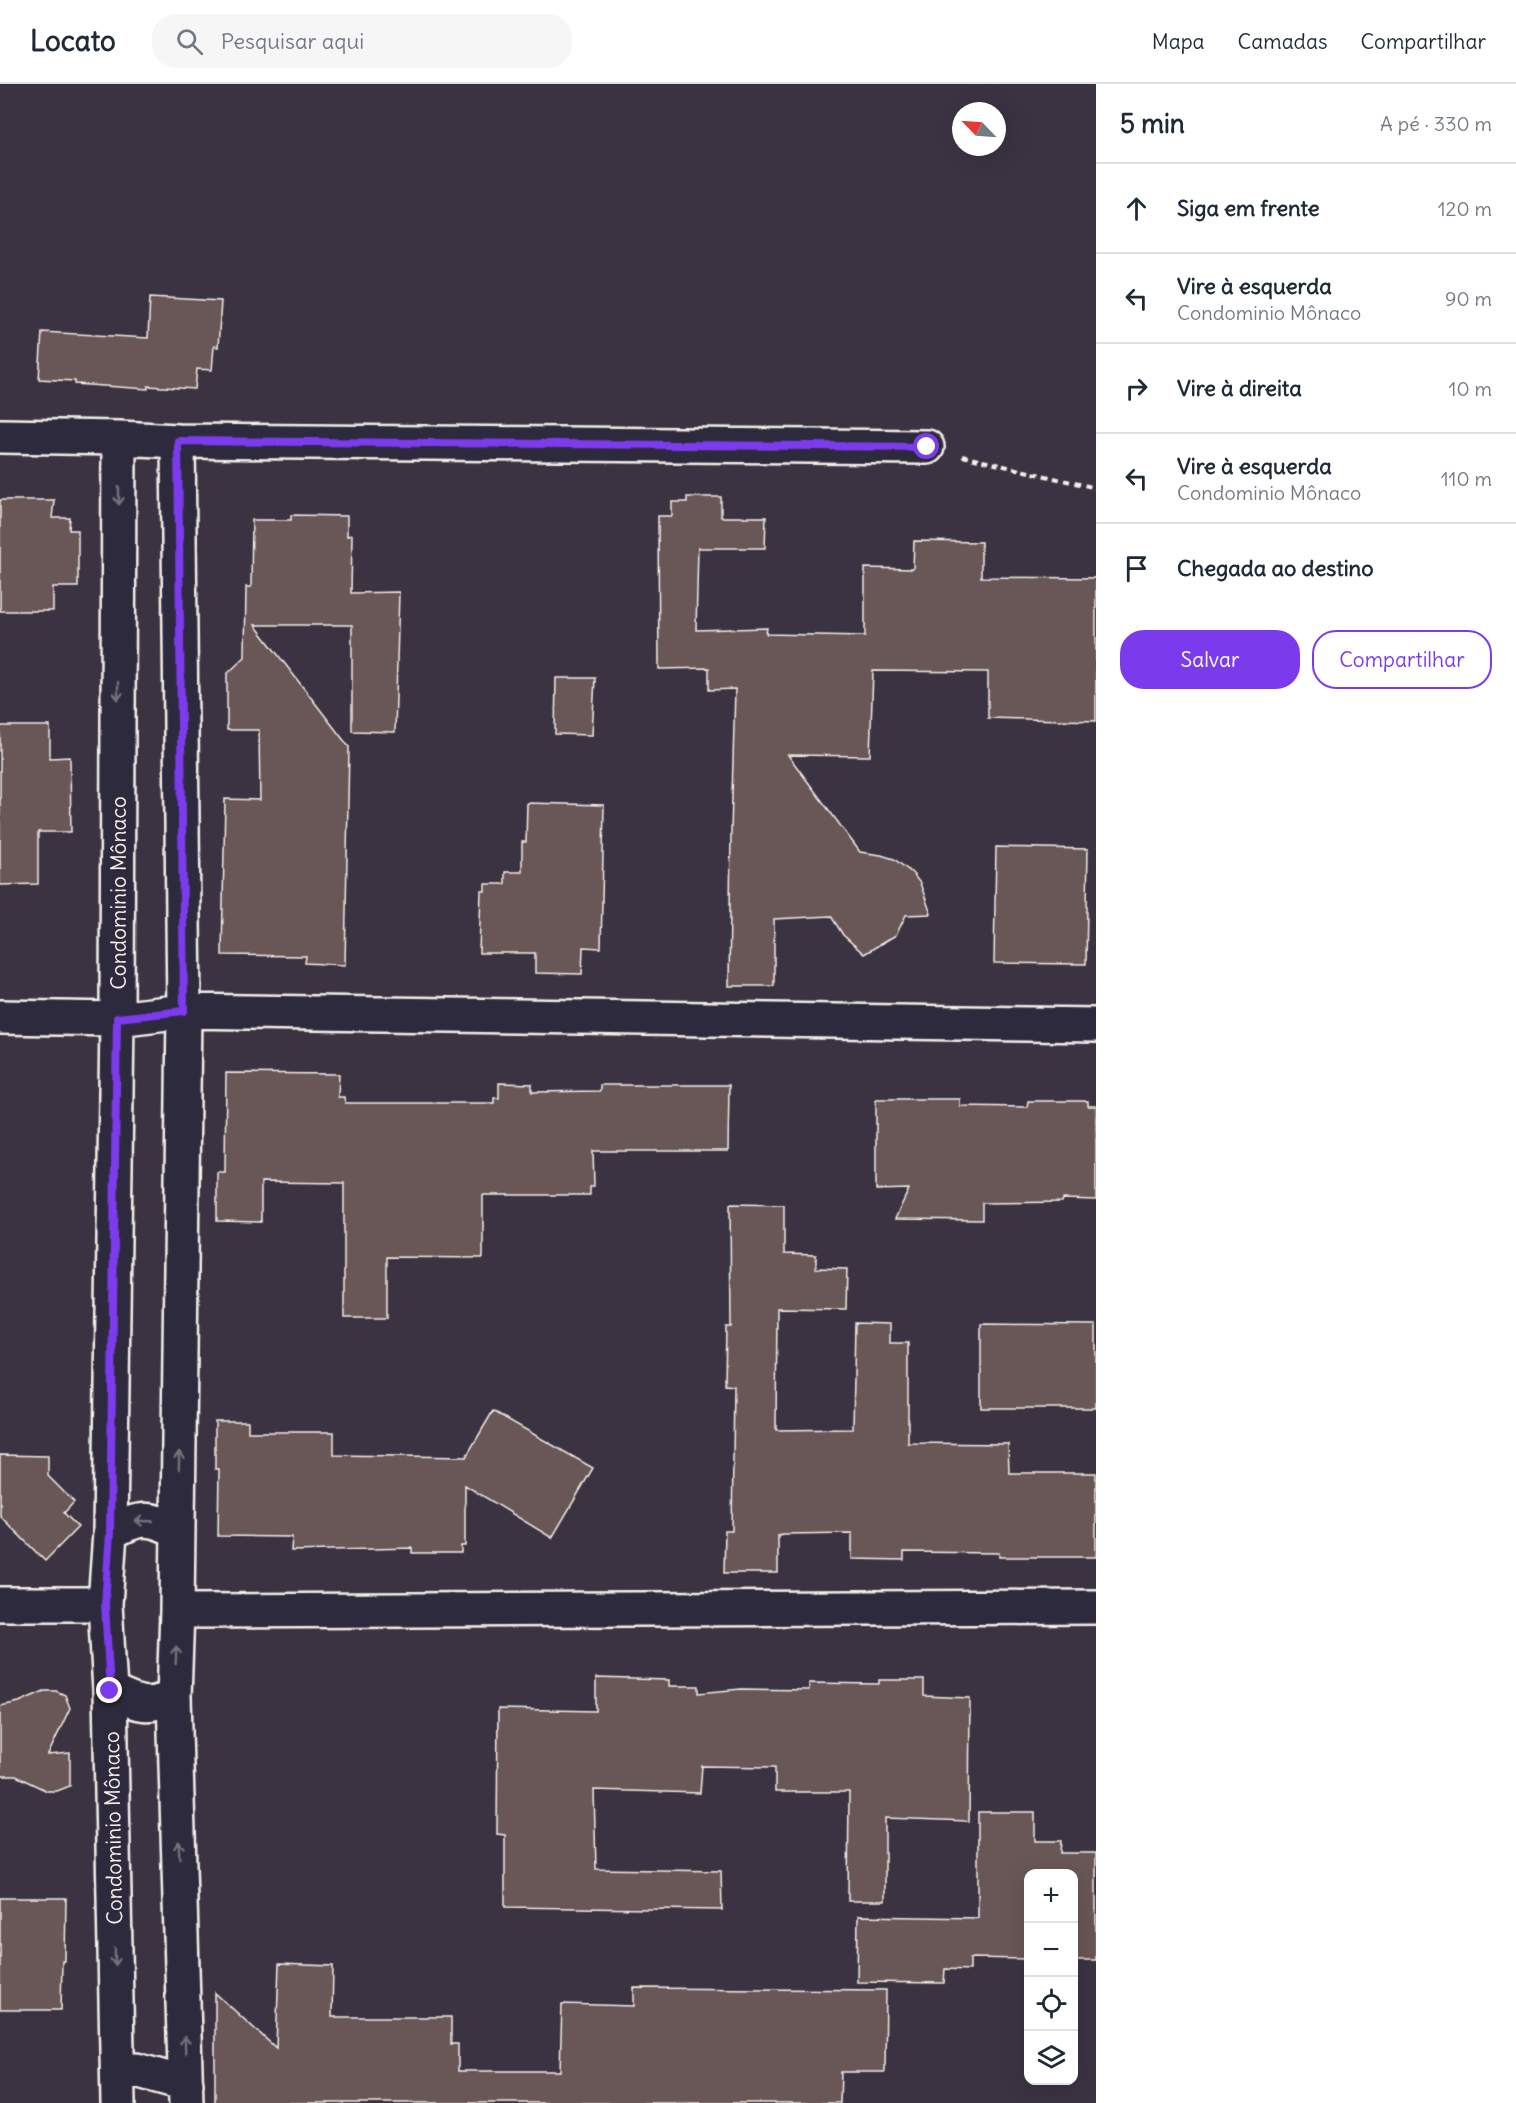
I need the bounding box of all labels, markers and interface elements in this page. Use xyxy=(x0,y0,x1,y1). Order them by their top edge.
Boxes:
search box xyxy=(152,14,572,68)
text: Locato xyxy=(30,23,116,59)
icon: search xyxy=(173,25,206,58)
text: Pesquisar aqui xyxy=(221,27,364,55)
text: Mapa xyxy=(1152,28,1205,55)
text: Camadas xyxy=(1238,28,1327,55)
text: Compartilhar xyxy=(1360,28,1486,55)
north arrow xyxy=(952,102,1006,156)
text: 5 min xyxy=(1120,107,1185,140)
text: A pé · 330 m xyxy=(1380,111,1492,136)
icon: ahead xyxy=(1120,192,1153,225)
text: Siga em frente xyxy=(1177,194,1320,222)
text: 120 m xyxy=(1438,196,1492,221)
text: Vire à esquerda xyxy=(1177,272,1332,300)
icon: left xyxy=(1120,282,1153,315)
text: 90 m xyxy=(1445,286,1492,311)
text: Condominio Mônaco xyxy=(1177,300,1361,325)
icon: right xyxy=(1120,372,1153,405)
text: Vire à direita xyxy=(1177,374,1302,402)
text: 10 m xyxy=(1449,376,1492,401)
route start xyxy=(913,433,939,459)
text: Vire à esquerda xyxy=(1177,452,1332,480)
icon: left xyxy=(1120,462,1153,495)
text: 110 m xyxy=(1441,466,1492,491)
text: Condominio Mônaco xyxy=(1177,480,1361,505)
one-way arrow xyxy=(113,486,125,506)
icon: arrive xyxy=(1120,552,1153,585)
text: Chegada ao destino xyxy=(1177,554,1374,582)
button: Salvar xyxy=(1120,630,1300,689)
button: Compartilhar xyxy=(1312,630,1492,689)
one-way arrow xyxy=(113,681,124,701)
street label: Condominio Mônaco xyxy=(105,796,132,990)
one-way arrow xyxy=(173,1450,185,1470)
one-way arrow xyxy=(134,1515,154,1526)
one-way arrow xyxy=(170,1645,181,1665)
route end xyxy=(96,1677,122,1703)
street label: Condominio Mônaco xyxy=(98,1731,128,1925)
one-way arrow xyxy=(173,1840,185,1860)
map controls xyxy=(1024,1869,1078,2085)
button: + xyxy=(1024,1869,1078,1923)
button: − xyxy=(1024,1923,1078,1977)
one-way arrow xyxy=(110,1946,121,1966)
button: locate xyxy=(1024,1977,1078,2031)
button: layers xyxy=(1024,2031,1078,2085)
one-way arrow xyxy=(179,2035,190,2055)

